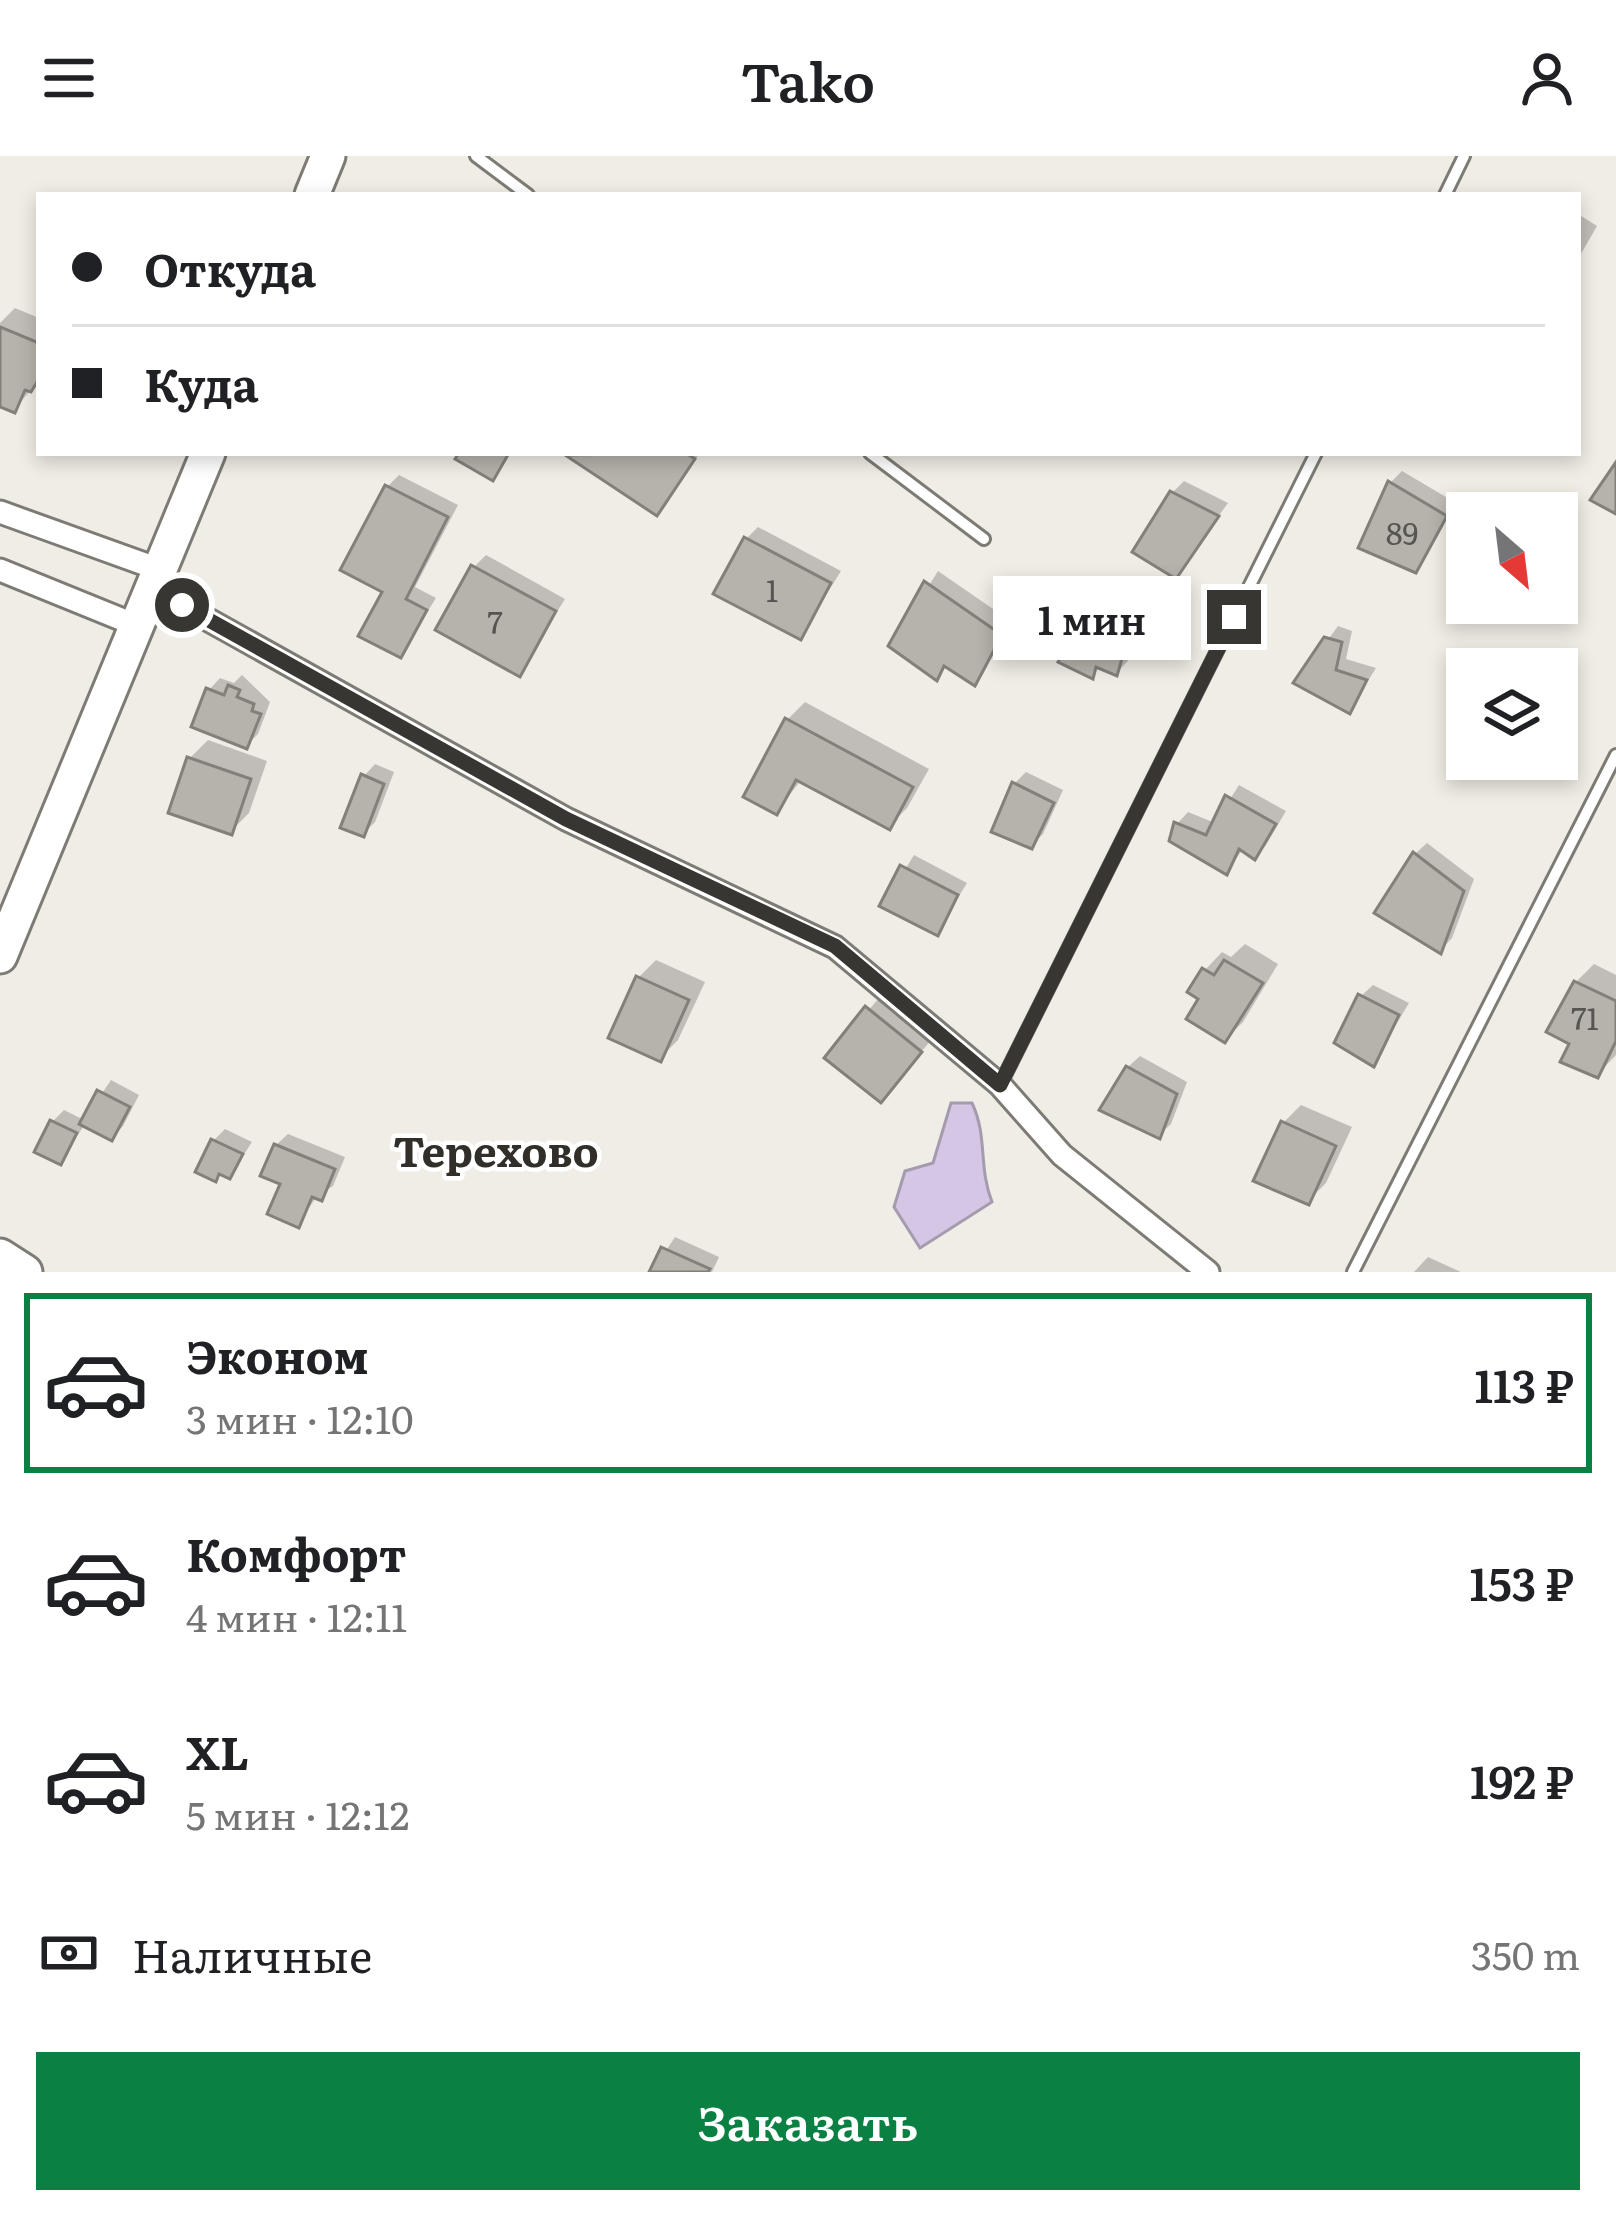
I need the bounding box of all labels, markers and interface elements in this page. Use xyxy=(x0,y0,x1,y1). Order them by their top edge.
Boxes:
text: Tako xyxy=(741,38,875,119)
icon: menu xyxy=(36,45,102,111)
icon: person xyxy=(1514,45,1580,111)
text: Откуда xyxy=(144,234,316,301)
text: Куда xyxy=(144,349,259,416)
north arrow xyxy=(1446,492,1578,624)
map controls xyxy=(1446,492,1578,780)
house number: 89 xyxy=(1386,510,1418,554)
house number: 1 xyxy=(766,567,778,611)
callout: 1 мин xyxy=(994,575,1192,659)
route start xyxy=(155,578,209,632)
text: 1 мин xyxy=(1038,589,1146,647)
route end xyxy=(1207,590,1261,644)
house number: 7 xyxy=(487,599,503,643)
button: layers xyxy=(1446,648,1578,780)
house number: 71 xyxy=(1571,995,1599,1039)
district label: Терехово xyxy=(393,1118,599,1180)
text: Эконом xyxy=(186,1321,369,1388)
icon: car xyxy=(42,1329,150,1437)
text: 113 ₽ xyxy=(1475,1350,1574,1417)
text: 3 мин · 12:10 xyxy=(186,1388,414,1446)
text: Комфорт xyxy=(186,1519,407,1586)
icon: car xyxy=(42,1527,150,1635)
text: 153 ₽ xyxy=(1469,1548,1574,1615)
text: 4 мин · 12:11 xyxy=(186,1586,407,1644)
text: XL xyxy=(186,1717,249,1784)
icon: car xyxy=(42,1725,150,1833)
text: 192 ₽ xyxy=(1470,1746,1574,1813)
text: 5 мин · 12:12 xyxy=(186,1784,409,1842)
icon: cash xyxy=(36,1920,102,1986)
text: Наличные xyxy=(132,1920,372,1987)
text: 350 m xyxy=(1471,1924,1580,1982)
button: Заказать xyxy=(36,2052,1580,2190)

